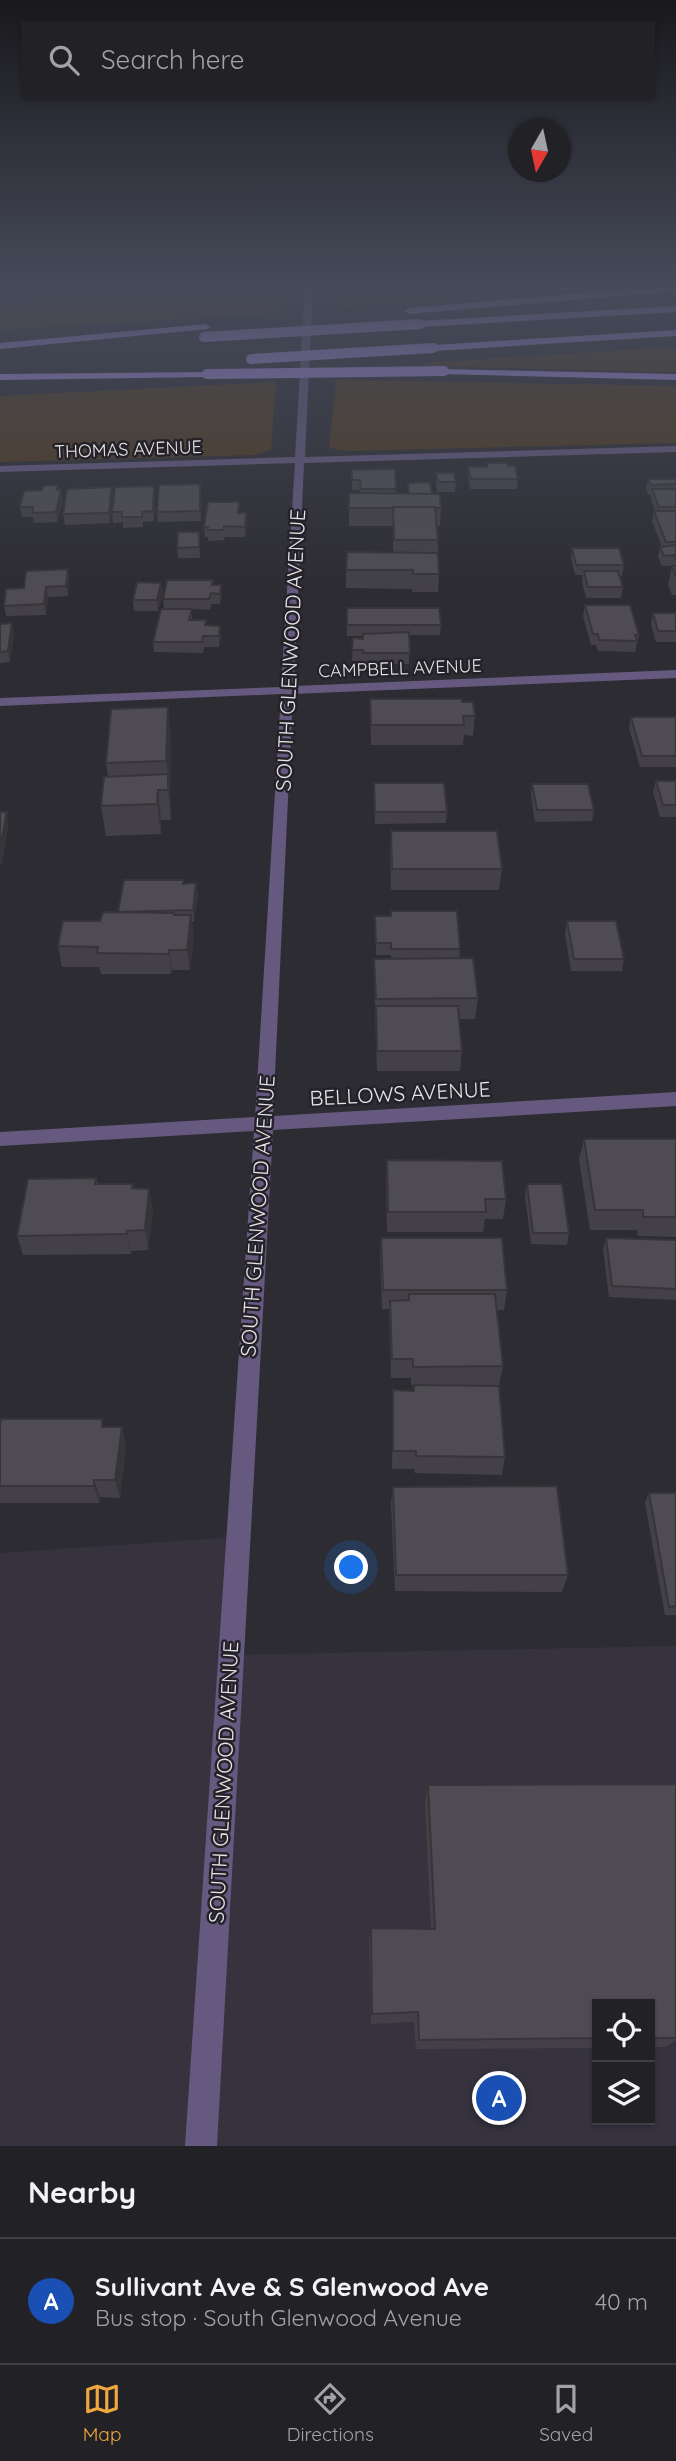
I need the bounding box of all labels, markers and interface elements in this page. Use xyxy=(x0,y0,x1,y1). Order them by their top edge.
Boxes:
search box xyxy=(21,21,655,98)
icon: search xyxy=(45,41,83,79)
text: Search here xyxy=(101,43,245,76)
north arrow xyxy=(508,119,571,182)
street label: THOMAS AVENUE xyxy=(54,435,202,463)
street label: SOUTH GLENWOOD AVENUE xyxy=(270,508,310,792)
street label: CAMPBELL AVENUE xyxy=(318,654,482,682)
street label: SOUTH GLENWOOD AVENUE xyxy=(234,1074,280,1358)
street label: BELLOWS AVENUE xyxy=(309,1075,491,1111)
your location xyxy=(334,1550,368,1584)
street label: SOUTH GLENWOOD AVENUE xyxy=(203,1640,243,1924)
map controls xyxy=(592,1999,655,2125)
button: locate xyxy=(592,1999,655,2062)
button: layers xyxy=(592,2062,655,2125)
pin: A xyxy=(476,2072,522,2124)
text: Nearby xyxy=(28,2173,136,2211)
text: Sullivant Ave & S Glenwood Ave xyxy=(95,2270,489,2303)
text: A xyxy=(44,2287,58,2316)
text: 40 m xyxy=(595,2287,648,2316)
text: Bus stop · South Glenwood Avenue xyxy=(95,2303,462,2332)
tab: Map xyxy=(83,2380,121,2446)
tab: Directions xyxy=(287,2380,374,2446)
tab: Saved xyxy=(539,2380,593,2446)

